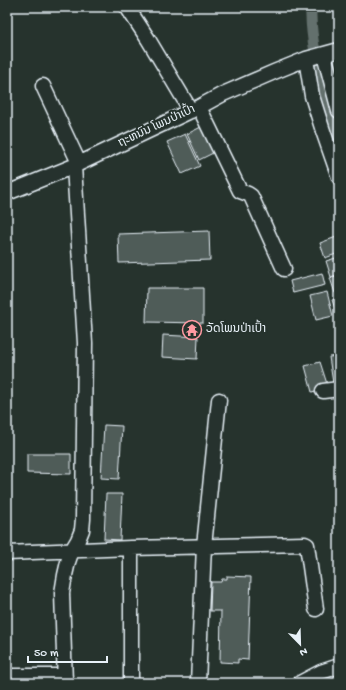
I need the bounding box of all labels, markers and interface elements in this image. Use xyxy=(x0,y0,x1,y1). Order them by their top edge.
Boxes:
street label: ຖະຫນົນ ໂພນປ່າເປົ້າ xyxy=(114,99,198,151)
temple icon: ວັດໂພນປ່າເປົ້າ xyxy=(181,319,203,341)
place label: ວັດໂພນປ່າເປົ້າ xyxy=(206,319,266,337)
north arrow xyxy=(280,624,320,664)
scale bar xyxy=(28,638,107,664)
text: N xyxy=(297,644,309,658)
text: 50 m xyxy=(34,647,59,661)

